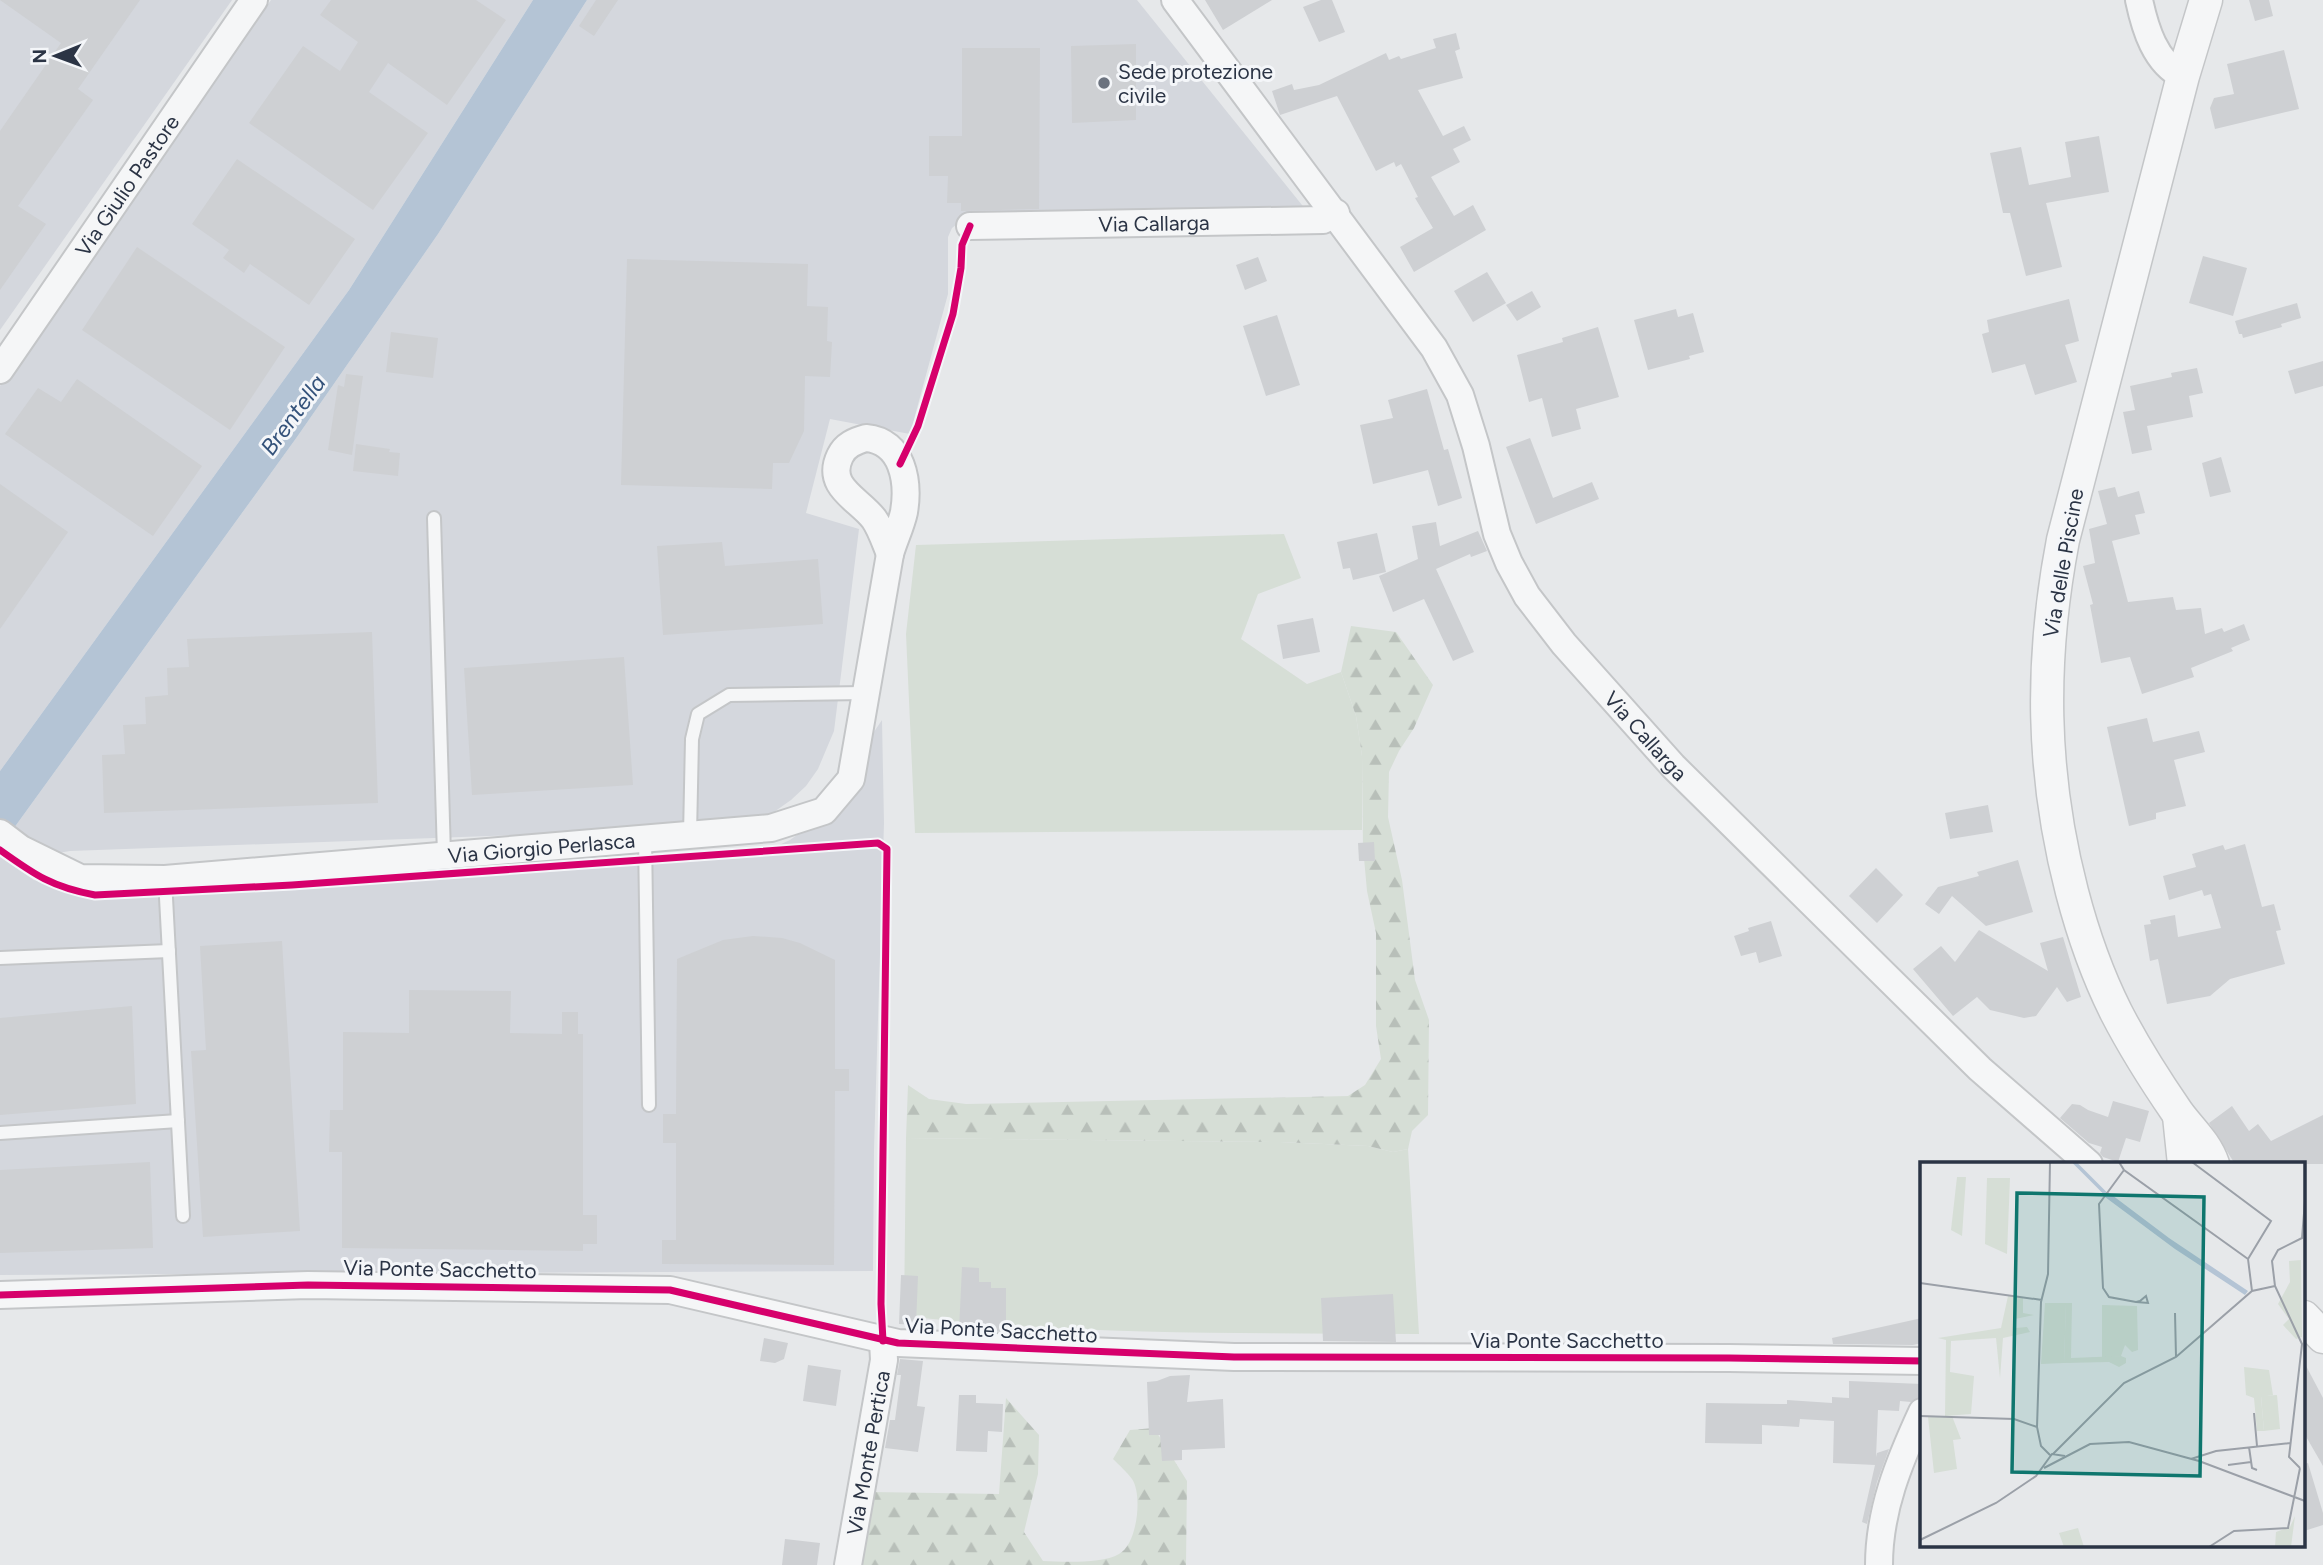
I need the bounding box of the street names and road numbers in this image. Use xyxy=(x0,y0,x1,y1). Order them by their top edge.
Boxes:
street label: Via Giulio Pastore xyxy=(70,110,184,261)
street label: Via Callarga xyxy=(1098,209,1210,236)
street label: Via delle Piscine xyxy=(2038,486,2088,640)
street label: Via Callarga xyxy=(1600,686,1692,785)
street label: Via Giorgio Perlasca xyxy=(447,827,636,868)
street label: Via Ponte Sacchetto xyxy=(343,1255,537,1283)
street label: Via Ponte Sacchetto xyxy=(904,1312,1098,1348)
street label: Via Ponte Sacchetto xyxy=(1470,1328,1664,1353)
street label: Via Monte Pertica xyxy=(841,1368,894,1537)

